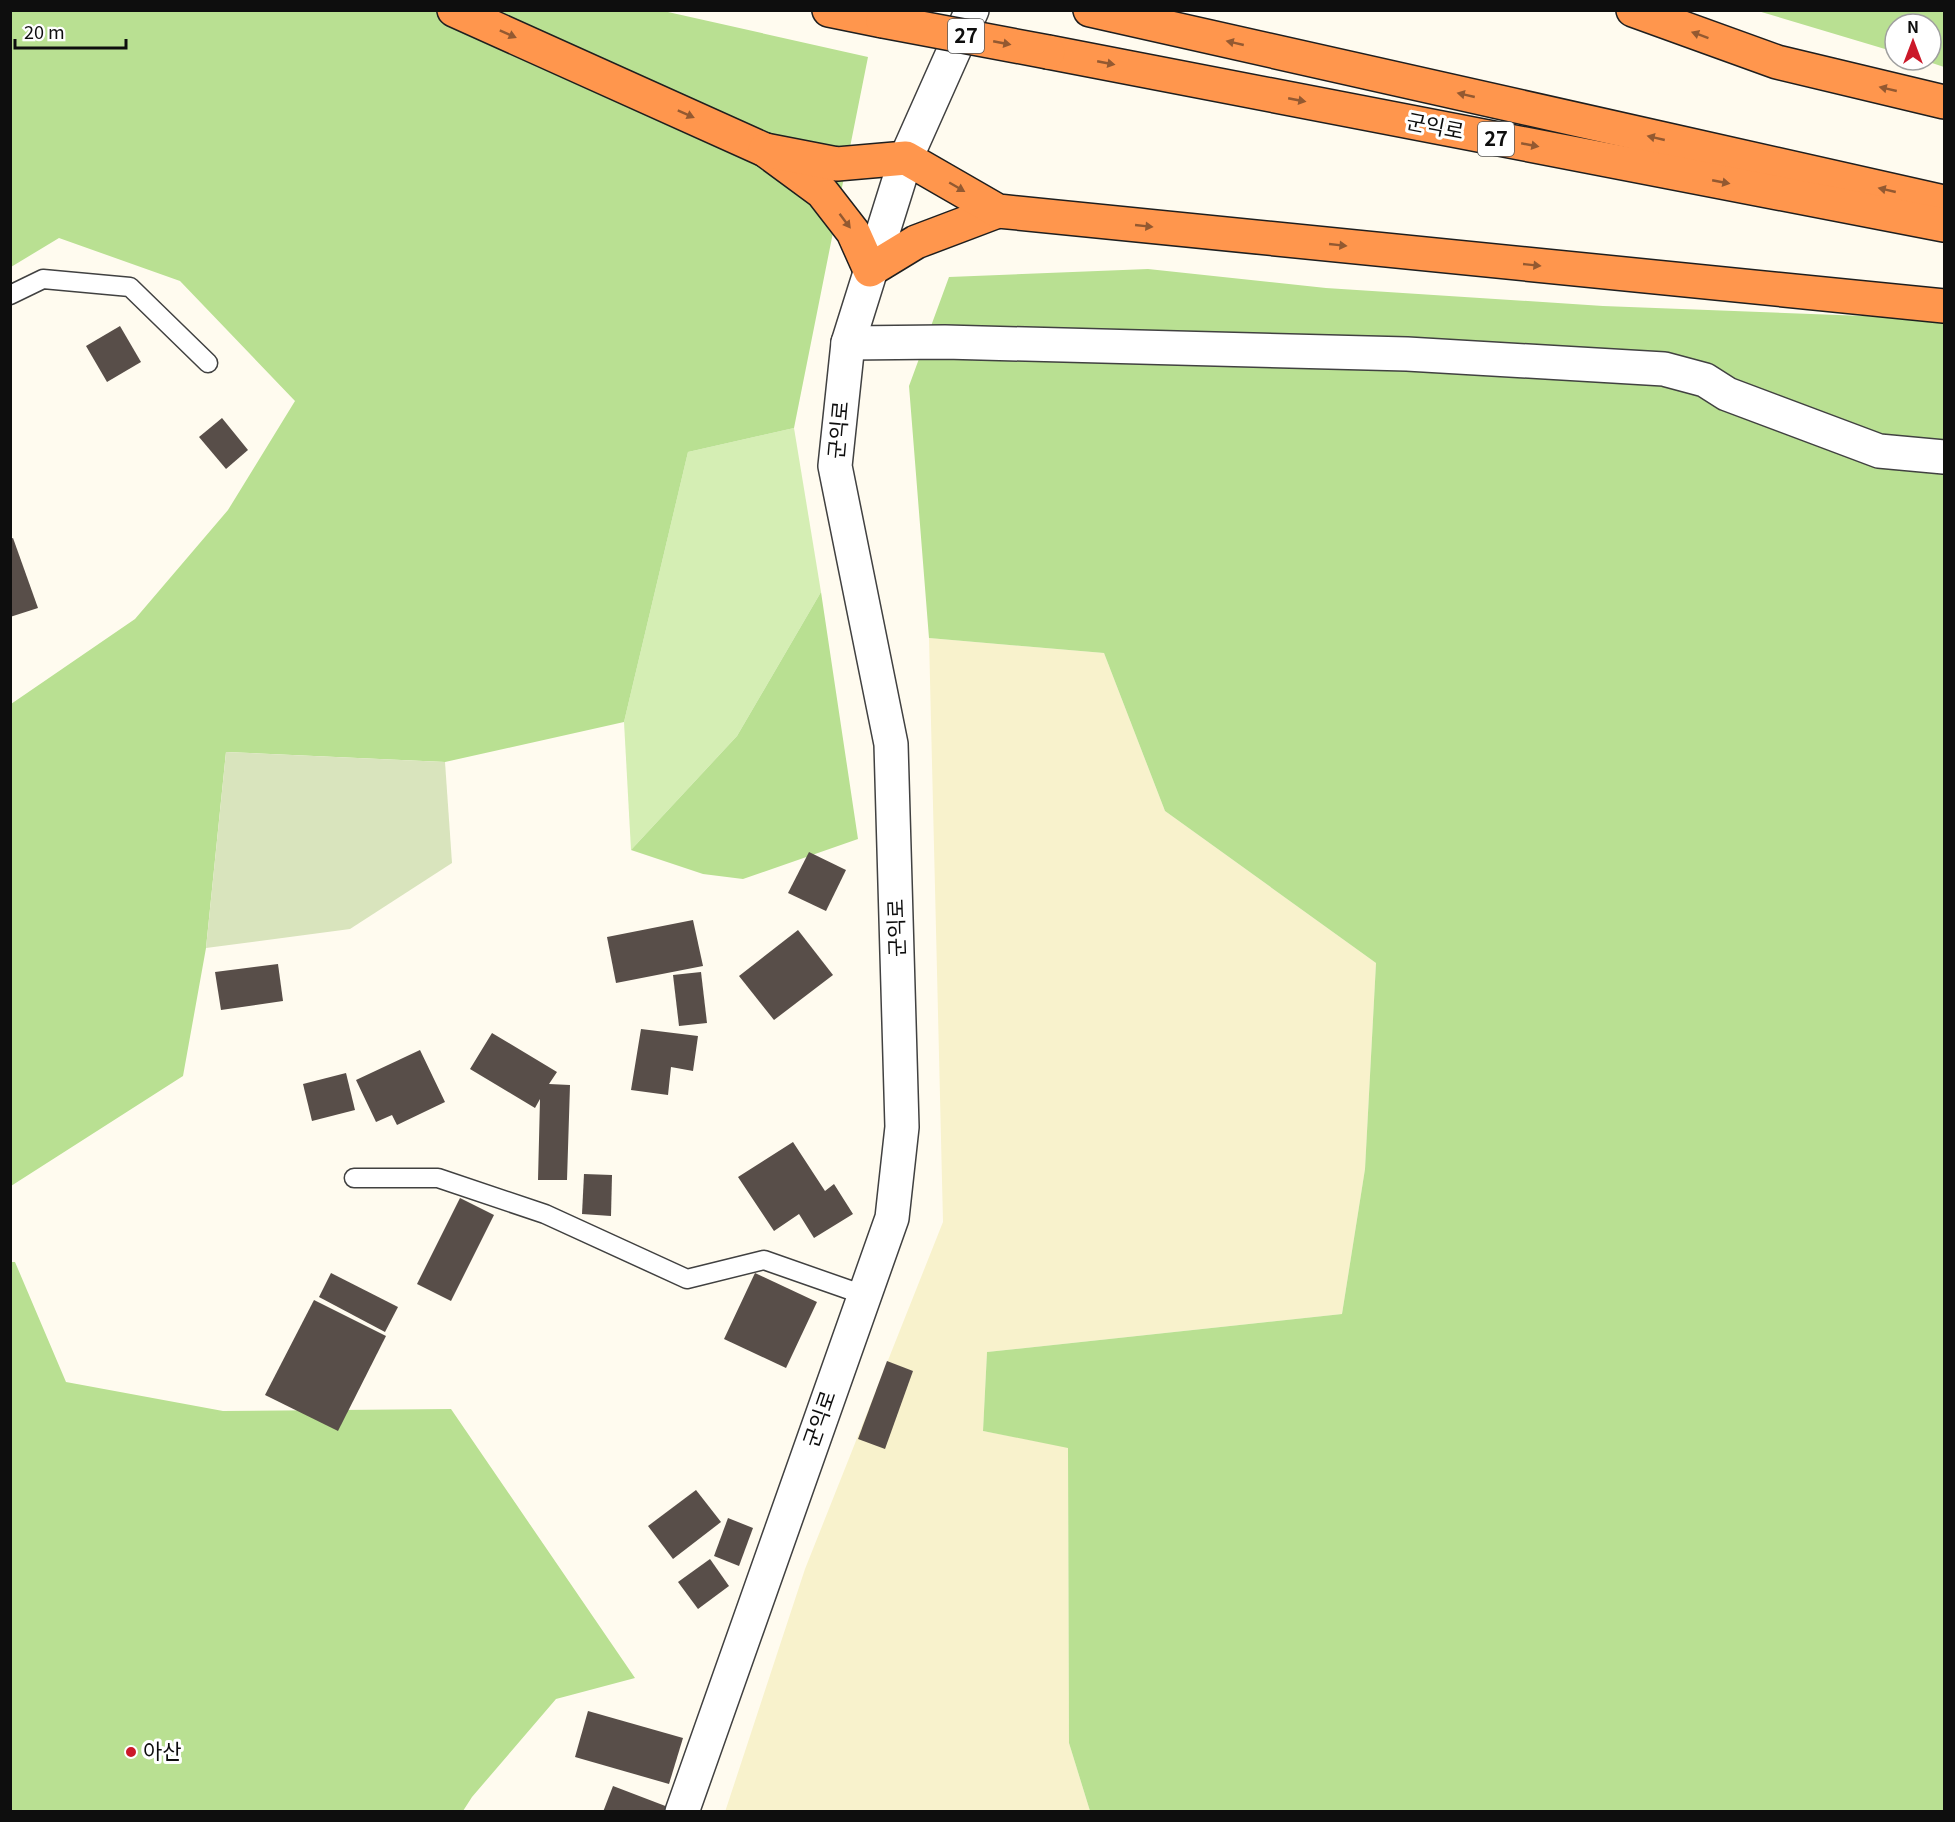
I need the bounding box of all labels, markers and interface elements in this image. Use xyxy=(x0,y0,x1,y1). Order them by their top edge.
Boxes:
scale bar xyxy=(15,12,126,50)
north arrow xyxy=(1883,12,1943,72)
text: N xyxy=(1907,14,1919,38)
text: 20 m xyxy=(24,18,65,44)
road number: 27 xyxy=(948,19,984,53)
one-way arrow xyxy=(1691,29,1709,39)
one-way arrow xyxy=(499,30,516,39)
one-way arrow xyxy=(1225,38,1244,47)
one-way arrow xyxy=(993,39,1012,48)
one-way arrow xyxy=(1096,59,1115,68)
one-way arrow xyxy=(1878,83,1897,93)
one-way arrow xyxy=(1456,90,1475,99)
one-way arrow xyxy=(1288,96,1307,105)
street label: 군익로 xyxy=(1404,105,1467,145)
one-way arrow xyxy=(677,110,694,119)
road number: 27 xyxy=(1478,122,1514,156)
one-way arrow xyxy=(1647,132,1665,142)
one-way arrow xyxy=(1520,141,1539,150)
one-way arrow xyxy=(1712,178,1731,187)
one-way arrow xyxy=(948,182,965,192)
one-way arrow xyxy=(1878,184,1897,194)
one-way arrow xyxy=(838,214,850,229)
one-way arrow xyxy=(1135,221,1154,231)
one-way arrow xyxy=(1329,240,1348,250)
one-way arrow xyxy=(1523,260,1542,270)
street label: 군익로 xyxy=(820,400,854,460)
street label: 군익로 xyxy=(879,899,911,958)
street label: 군익로 xyxy=(794,1386,842,1451)
place label: 아산 xyxy=(143,1735,182,1765)
marker: 아산 xyxy=(124,1745,138,1759)

